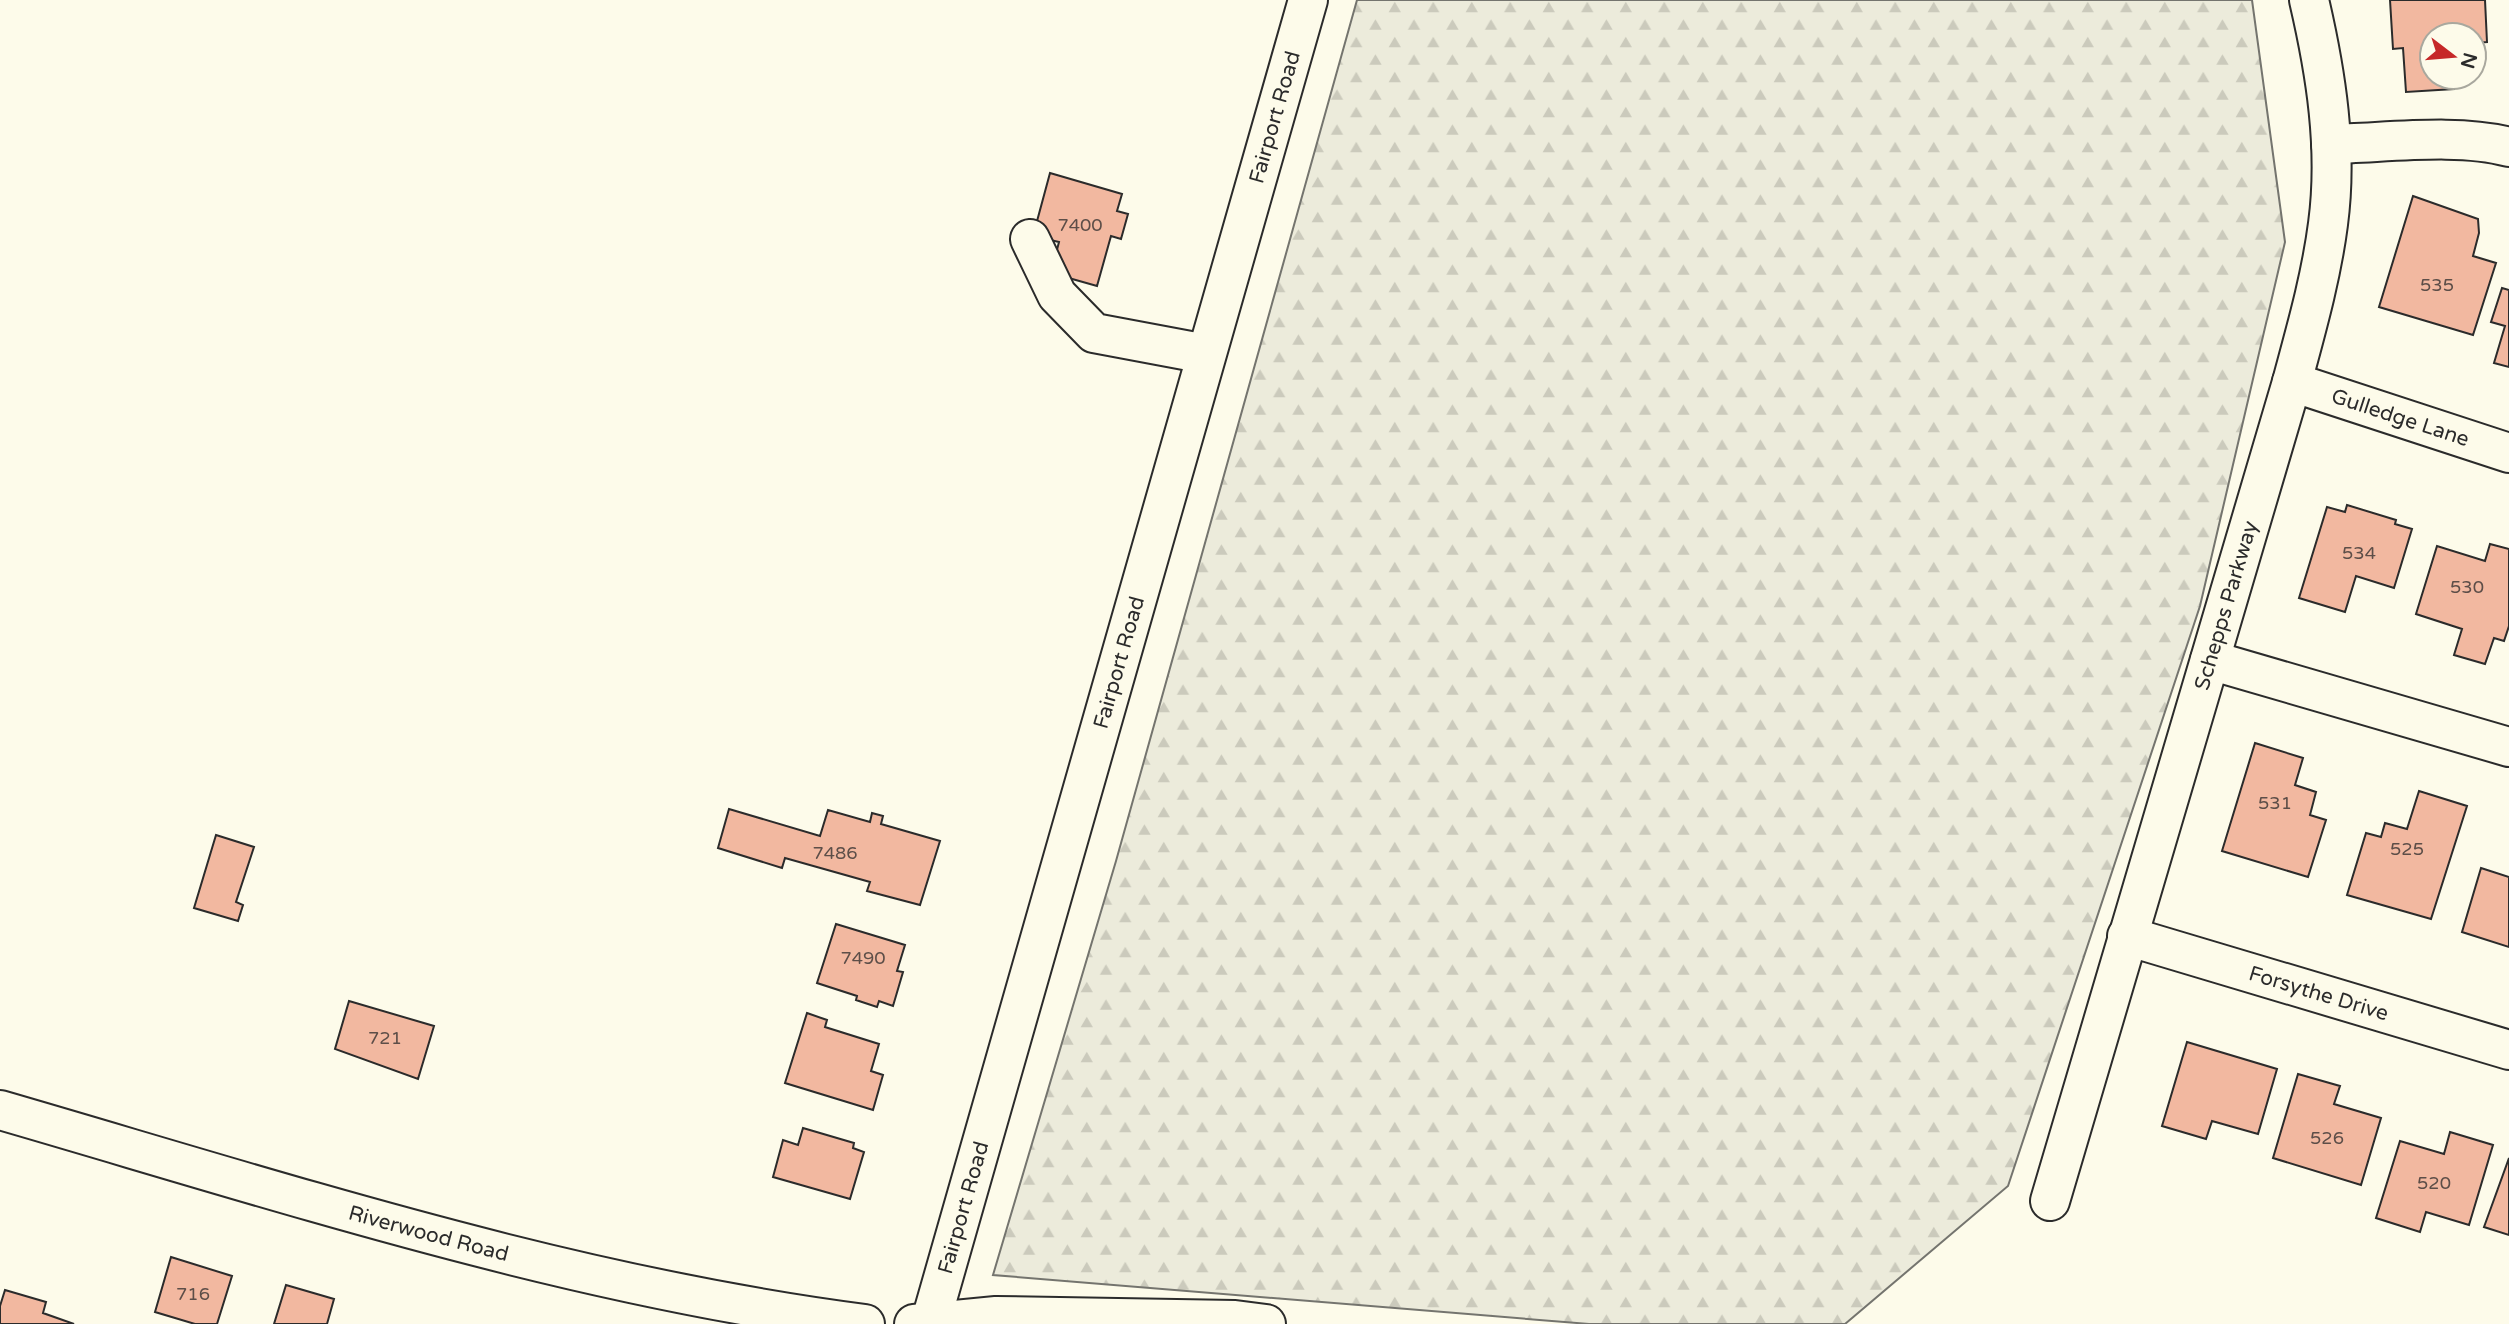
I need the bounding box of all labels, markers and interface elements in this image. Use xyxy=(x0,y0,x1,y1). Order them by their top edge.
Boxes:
north arrow xyxy=(2418,21,2488,91)
street label: Fairport Road xyxy=(1244,48,1305,186)
text: N xyxy=(2456,50,2481,71)
house number: 7400 xyxy=(1057,214,1103,236)
house number: 535 xyxy=(2420,274,2454,296)
street label: Gulledge Lane xyxy=(2328,383,2473,452)
street label: Schepps Parkway xyxy=(2189,518,2263,693)
house number: 534 xyxy=(2342,542,2376,564)
house number: 530 xyxy=(2450,576,2484,598)
street label: Fairport Road xyxy=(1088,593,1150,732)
house number: 531 xyxy=(2258,792,2292,814)
house number: 525 xyxy=(2390,838,2424,860)
house number: 7486 xyxy=(812,842,858,864)
house number: 7490 xyxy=(840,947,886,969)
street label: Forsythe Drive xyxy=(2246,961,2392,1026)
house number: 721 xyxy=(368,1027,402,1049)
house number: 526 xyxy=(2310,1127,2344,1149)
street label: Fairport Road xyxy=(932,1138,994,1277)
house number: 520 xyxy=(2417,1172,2451,1194)
street label: Riverwood Road xyxy=(346,1200,511,1266)
house number: 716 xyxy=(176,1283,210,1305)

